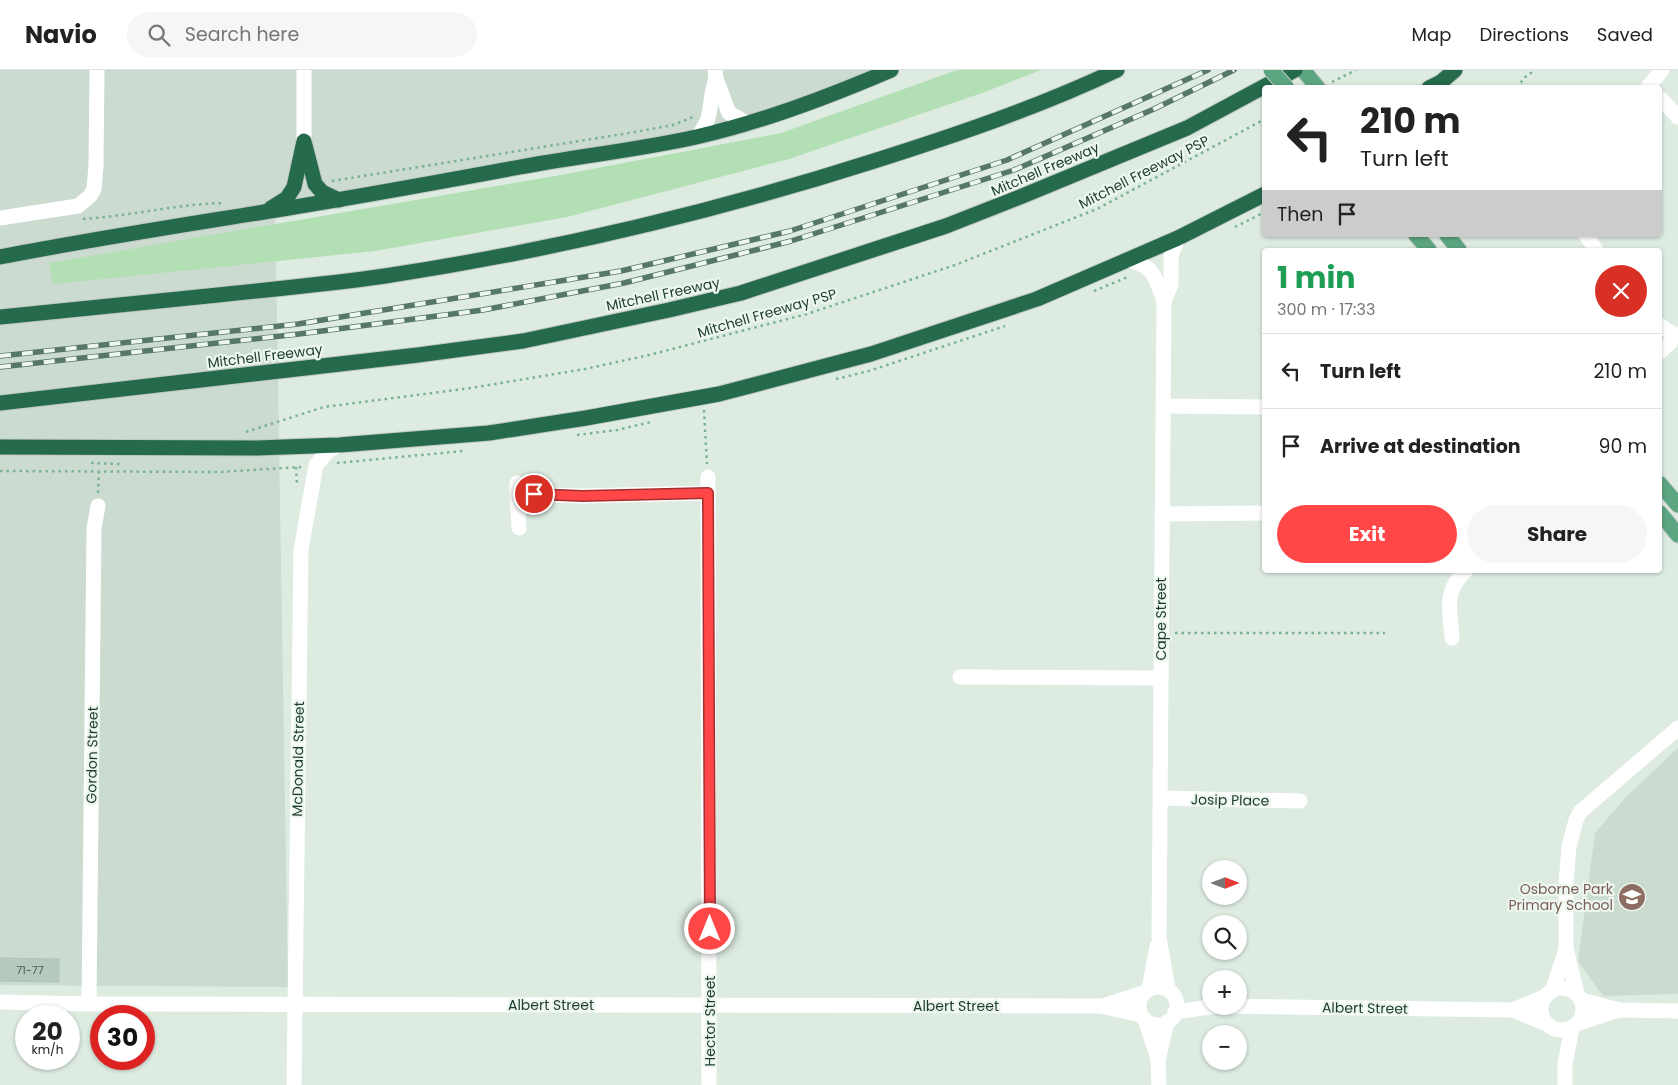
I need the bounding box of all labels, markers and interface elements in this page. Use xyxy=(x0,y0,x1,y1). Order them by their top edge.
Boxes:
search box xyxy=(127,12,477,57)
text: Navio xyxy=(25,18,97,51)
icon: search xyxy=(145,21,173,49)
text: Search here xyxy=(185,21,299,48)
text: Map xyxy=(1412,22,1451,47)
text: Directions xyxy=(1479,22,1569,47)
text: Saved xyxy=(1597,22,1653,47)
text: 210 m xyxy=(1360,96,1460,145)
icon: left xyxy=(1277,105,1342,170)
street label: Mitchell Freeway PSP xyxy=(1075,130,1213,214)
street label: Mitchell Freeway xyxy=(988,137,1102,201)
text: Turn left xyxy=(1360,143,1448,174)
icon: arrive xyxy=(1333,200,1361,228)
text: Then xyxy=(1277,201,1323,228)
text: 1 min xyxy=(1277,256,1355,299)
button: close xyxy=(1595,265,1647,317)
street label: Mitchell Freeway xyxy=(604,272,722,316)
street label: Mitchell Freeway PSP xyxy=(695,284,839,342)
text: 300 m · 17:33 xyxy=(1277,298,1375,321)
street label: Mitchell Freeway xyxy=(206,339,324,373)
icon: left xyxy=(1277,357,1305,385)
text: Turn left xyxy=(1320,358,1401,385)
text: 210 m xyxy=(1593,358,1647,385)
icon: arrive xyxy=(1277,432,1305,460)
text: Arrive at destination xyxy=(1320,433,1521,460)
text: 90 m xyxy=(1598,433,1647,460)
pin xyxy=(513,473,555,515)
icon: arrive xyxy=(520,480,548,508)
button: Exit xyxy=(1277,505,1457,563)
button: Share xyxy=(1467,505,1647,563)
street label: Cape Street xyxy=(1151,577,1171,661)
street label: McDonald Street xyxy=(287,701,309,817)
street label: Gordon Street xyxy=(81,706,103,804)
street label: Josip Place xyxy=(1191,789,1270,811)
north arrow xyxy=(1202,860,1248,905)
map controls xyxy=(1202,860,1247,1070)
place label: Osborne Park Primary School xyxy=(1508,879,1614,915)
school or university icon: Osborne Park Primary School xyxy=(1617,882,1647,912)
position arrow xyxy=(683,902,735,954)
button: search xyxy=(1202,915,1247,960)
house number: 71-77 xyxy=(16,962,44,978)
button: + xyxy=(1202,970,1247,1015)
street label: Hector Street xyxy=(700,976,720,1066)
street label: Albert Street xyxy=(508,995,594,1015)
street label: Albert Street xyxy=(913,996,999,1016)
street label: Albert Street xyxy=(1322,997,1408,1019)
speed limit sign: 30 xyxy=(90,1005,155,1070)
text: 20 xyxy=(32,1014,63,1049)
button: − xyxy=(1202,1025,1247,1070)
text: km/h xyxy=(32,1041,63,1058)

